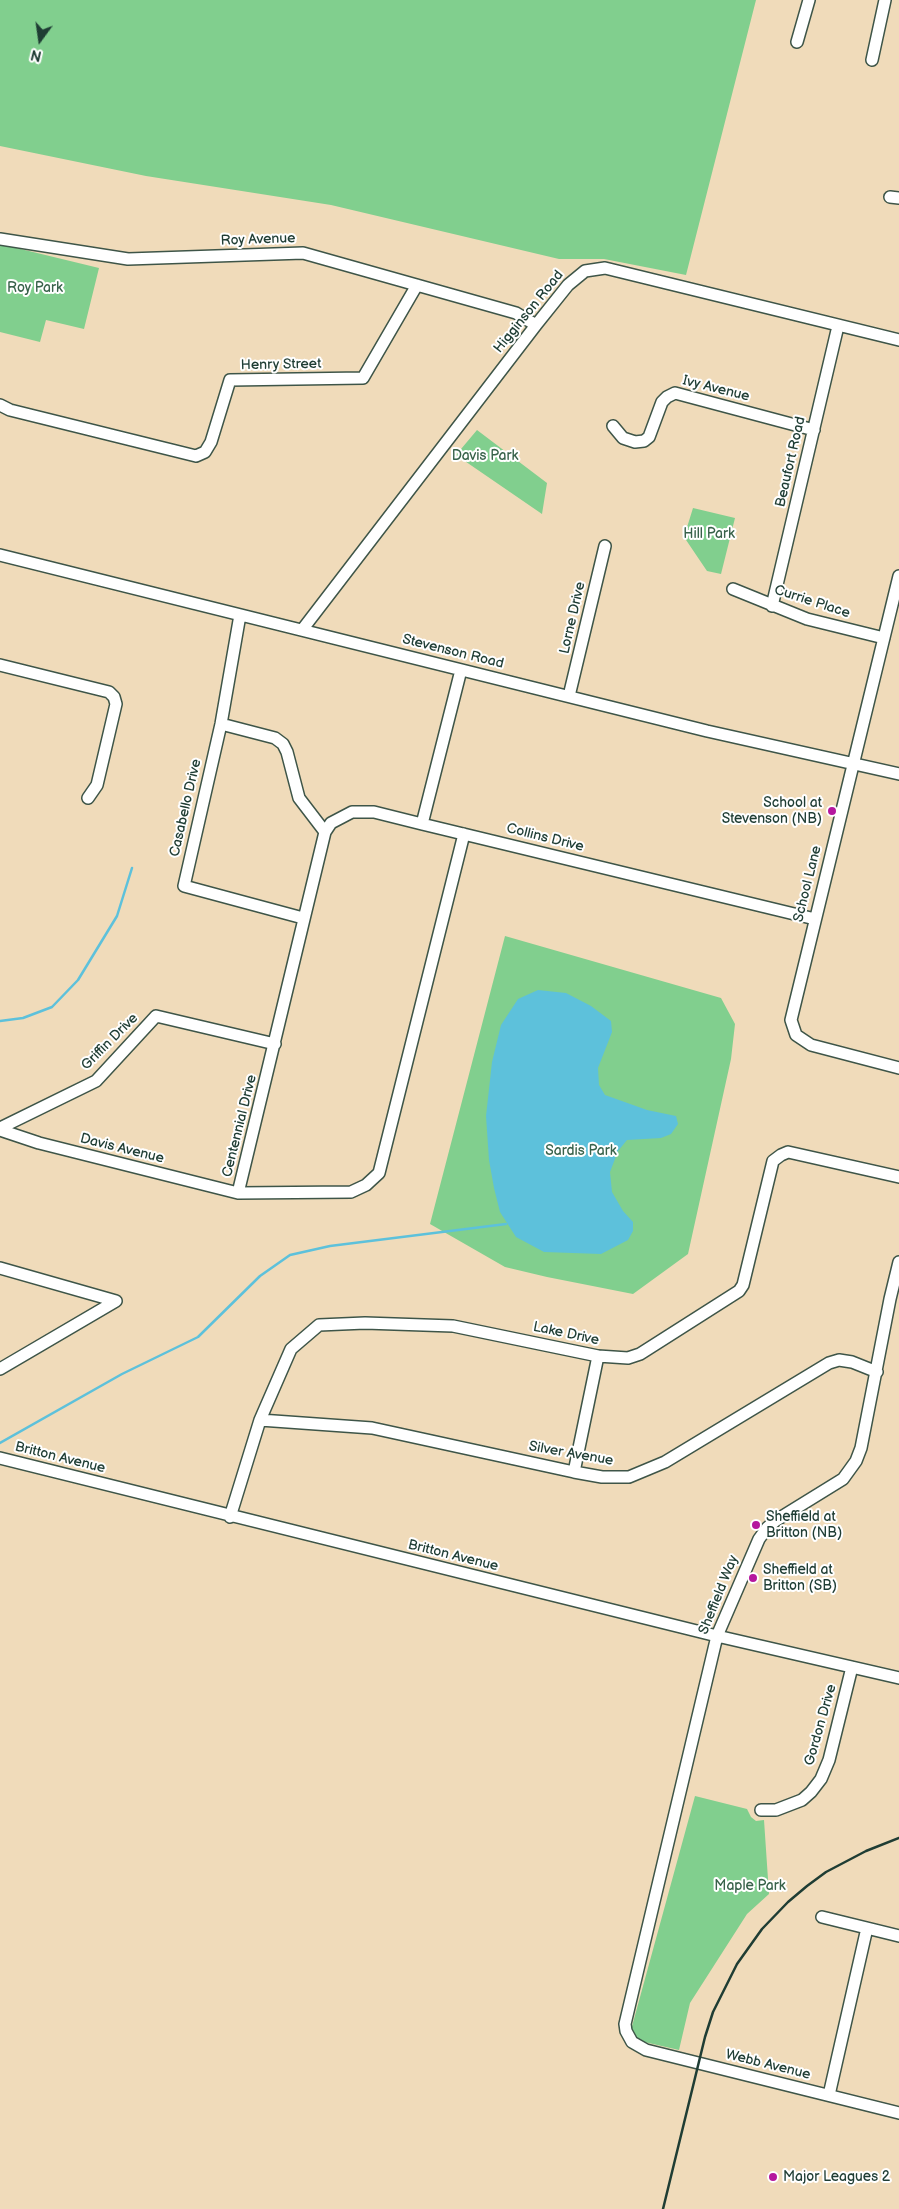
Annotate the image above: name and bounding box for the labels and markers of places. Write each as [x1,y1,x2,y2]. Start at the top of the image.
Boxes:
place label: School at Stevenson (NB) [722,795,822,828]
marker: School at Stevenson (NB) [826,805,838,817]
place label: Sheffield at Britton (NB) [766,1509,842,1541]
marker: Sheffield at Britton (NB) [750,1519,762,1531]
place label: Sheffield at Britton (SB) [763,1562,837,1594]
marker: Sheffield at Britton (SB) [747,1572,759,1584]
place label: Major Leagues 2 [783,2169,890,2185]
marker: Major Leagues 2 [767,2171,779,2183]

